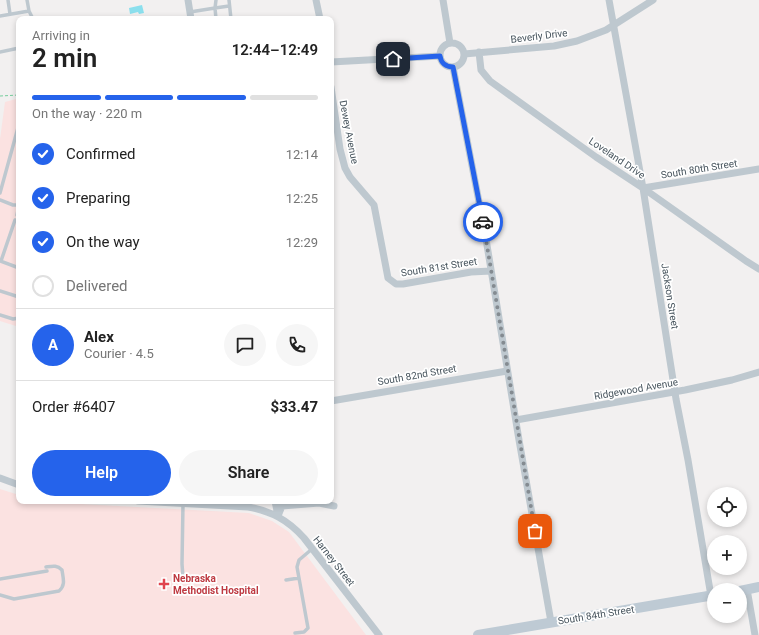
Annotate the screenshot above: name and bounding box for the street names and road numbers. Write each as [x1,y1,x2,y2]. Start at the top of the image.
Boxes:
street label: Beverly Drive [510,27,568,45]
street label: Dewey Avenue [337,99,361,165]
street label: Loveland Drive [587,135,647,181]
street label: South 80th Street [660,158,738,180]
street label: South 81st Street [400,256,478,278]
street label: Jackson Street [659,262,681,330]
street label: South 82nd Street [377,363,457,387]
street label: Ridgewood Avenue [593,376,679,402]
street label: Harney Street [311,534,357,588]
street label: South 84th Street [557,604,635,626]

